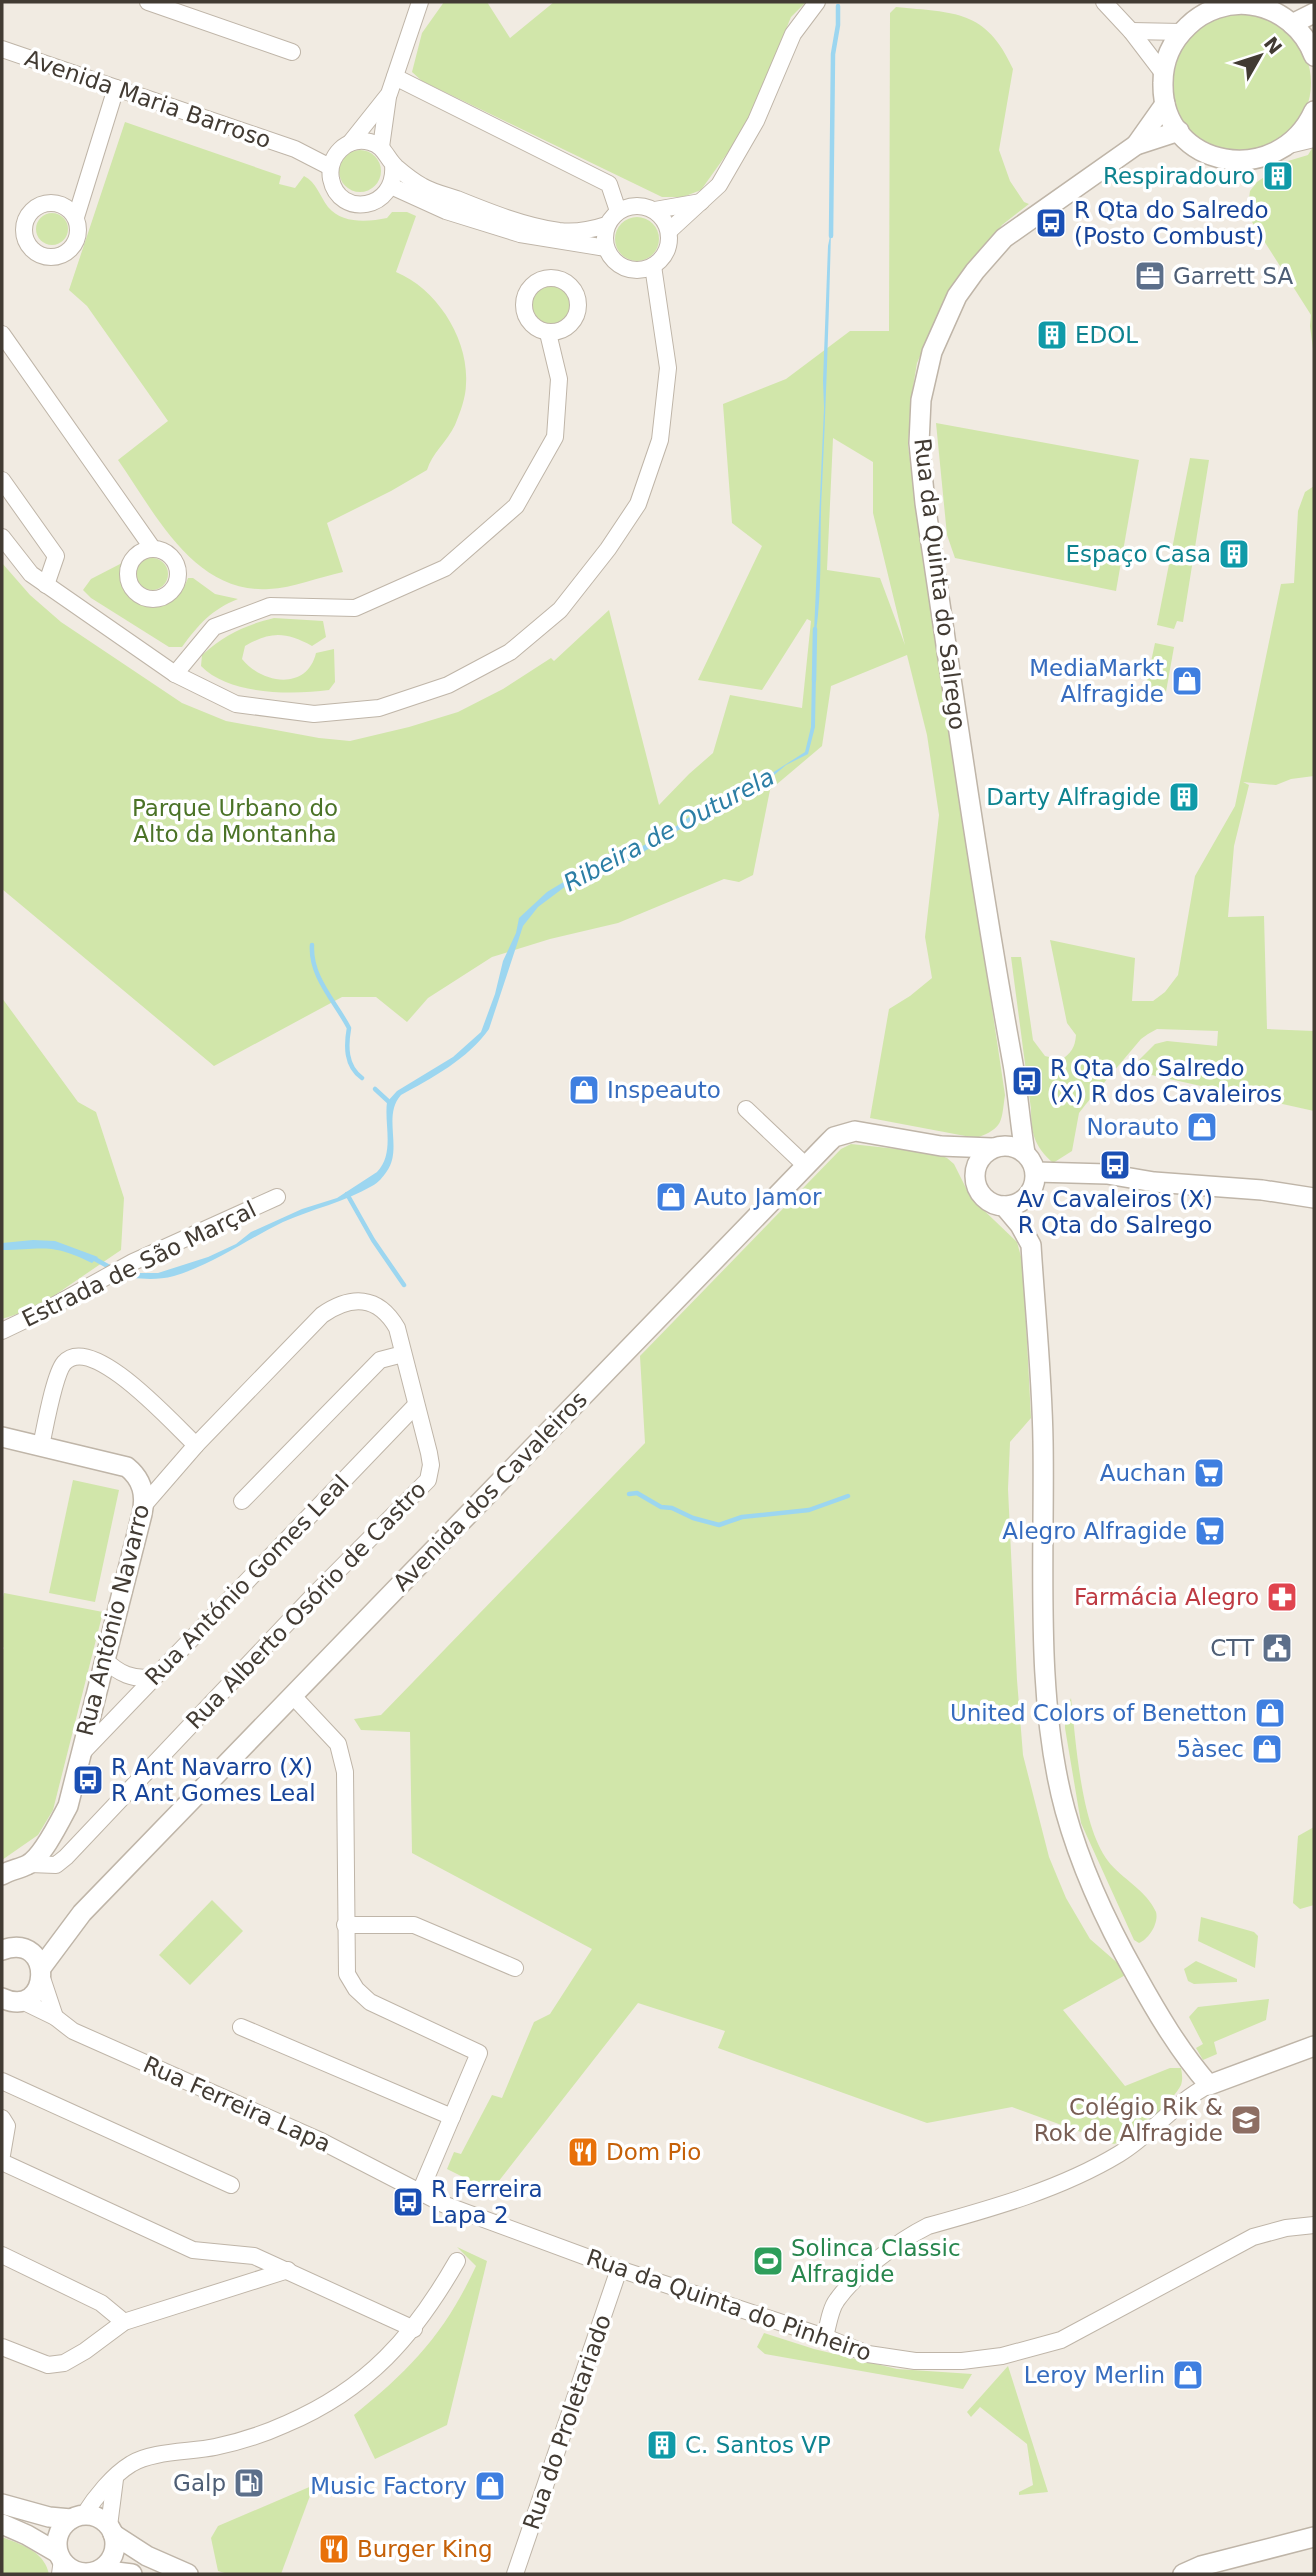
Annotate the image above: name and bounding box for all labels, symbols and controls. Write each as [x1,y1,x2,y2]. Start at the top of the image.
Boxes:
north arrow [1225,21,1295,91]
text: N [1260,32,1287,58]
street label: Avenida Maria Barroso [22,45,274,153]
building icon: Respiradouro [1261,159,1295,193]
place label: Respiradouro [1103,163,1255,189]
place label: R Qta do Salredo (Posto Combust) [1074,197,1269,249]
bus stop icon: R Qta do Salredo (Posto Combust) [1034,206,1068,240]
office icon: Garrett SA [1133,259,1167,293]
place label: Garrett SA [1173,263,1293,289]
building icon: EDOL [1035,318,1069,352]
place label: EDOL [1075,322,1138,348]
street label: Rua da Quinta do Salrego [909,437,971,731]
building icon: Espaço Casa [1217,537,1251,571]
place label: Espaço Casa [1066,541,1211,567]
place label: MediaMarkt Alfragide [1029,655,1164,707]
shop icon: MediaMarkt Alfragide [1170,664,1204,698]
water label: Ribeira de Outurela [559,763,779,897]
building icon: Darty Alfragide [1167,780,1201,814]
place label: Darty Alfragide [986,784,1161,810]
park label: Parque Urbano do Alto da Montanha [132,795,338,847]
place label: R Qta do Salredo (X) R dos Cavaleiros [1050,1055,1282,1107]
bus stop icon: R Qta do Salredo (X) R dos Cavaleiros [1010,1064,1044,1098]
shop icon: Inspeauto [567,1073,601,1107]
place label: Inspeauto [607,1077,721,1103]
shop icon: Norauto [1185,1110,1219,1144]
place label: Norauto [1087,1114,1179,1140]
bus stop icon: Av Cavaleiros (X) R Qta do Salrego [1098,1148,1132,1182]
shop icon: Auto Jamor [654,1180,688,1214]
place label: Auto Jamor [694,1184,822,1210]
place label: Av Cavaleiros (X) R Qta do Salrego [1017,1186,1213,1238]
street label: Estrada de São Marçal [18,1196,260,1332]
street label: Avenida dos Cavaleiros [388,1386,592,1596]
supermarket icon: Auchan [1192,1456,1226,1490]
place label: Auchan [1100,1460,1186,1486]
street label: Rua António Gomes Leal [140,1470,354,1690]
street label: Rua Alberto Osório de Castro [181,1476,431,1734]
street label: Rua António Navarro [72,1502,154,1738]
supermarket icon: Alegro Alfragide [1193,1514,1227,1548]
place label: Alegro Alfragide [1002,1518,1187,1544]
pharmacy icon: Farmácia Alegro [1265,1580,1299,1614]
place label: Farmácia Alegro [1074,1584,1259,1610]
public building icon: CTT [1260,1631,1294,1665]
place label: CTT [1210,1635,1255,1661]
shop icon: United Colors of Benetton [1253,1696,1287,1730]
place label: United Colors of Benetton [950,1700,1247,1726]
shop icon: 5àsec [1250,1732,1284,1766]
place label: 5àsec [1176,1736,1244,1762]
place label: R Ant Navarro (X) R Ant Gomes Leal [111,1754,316,1806]
bus stop icon: R Ant Navarro (X) R Ant Gomes Leal [71,1763,105,1797]
street label: Rua Ferreira Lapa [139,2051,335,2157]
place label: Colégio Rik & Rok de Alfragide [1034,2094,1223,2146]
school or university icon: Colégio Rik & Rok de Alfragide [1229,2103,1263,2137]
restaurant icon: Dom Pio [566,2135,600,2169]
place label: Dom Pio [606,2139,701,2165]
place label: R Ferreira Lapa 2 [431,2176,543,2228]
bus stop icon: R Ferreira Lapa 2 [391,2185,425,2219]
place label: Solinca Classic Alfragide [791,2235,961,2287]
street label: Rua da Quinta do Pinheiro [583,2244,875,2366]
sports icon: Solinca Classic Alfragide [751,2244,785,2278]
street label: Rua do Proletariado [518,2311,616,2533]
shop icon: Leroy Merlin [1171,2358,1205,2392]
place label: Leroy Merlin [1024,2362,1165,2388]
building icon: C. Santos VP [645,2428,679,2462]
place label: C. Santos VP [685,2432,831,2458]
fuel station icon: Galp [232,2466,266,2500]
shop icon: Music Factory [473,2469,507,2503]
place label: Galp [173,2470,226,2496]
place label: Music Factory [310,2473,467,2499]
restaurant icon: Burger King [317,2532,351,2566]
place label: Burger King [357,2536,493,2562]

